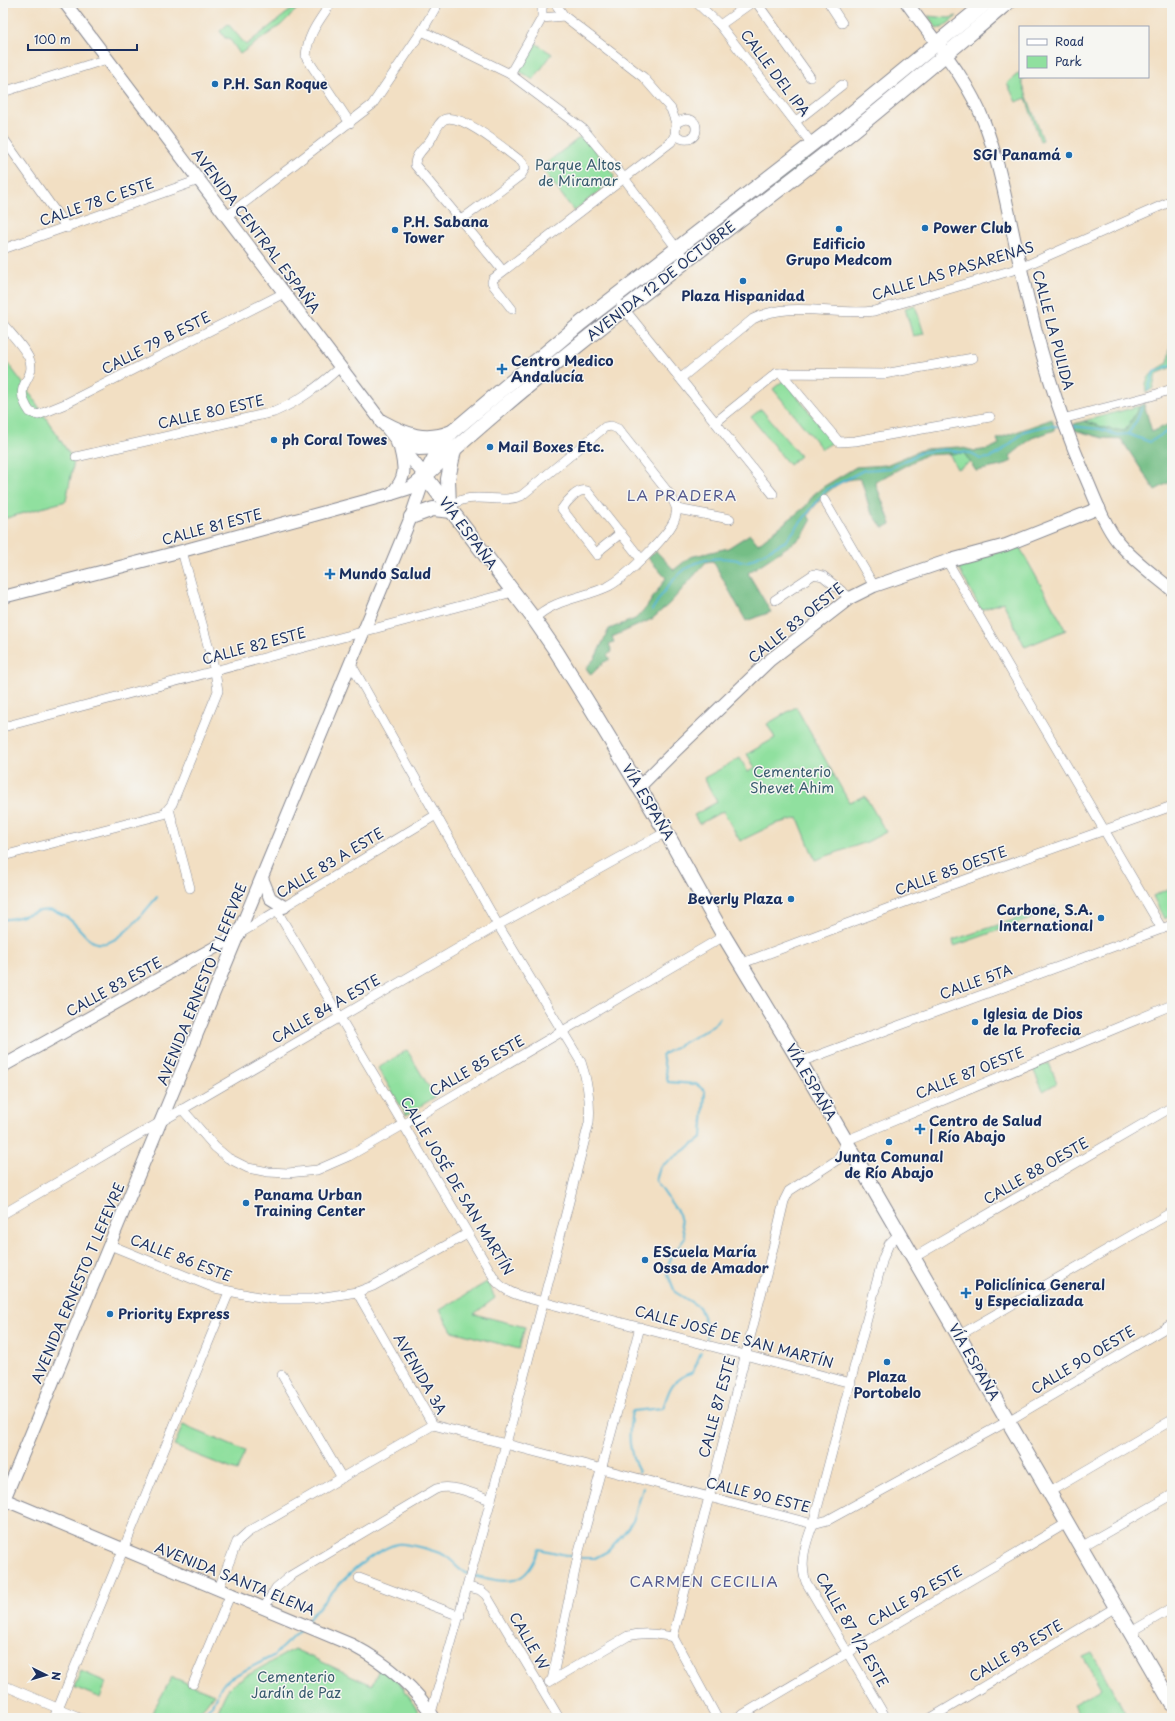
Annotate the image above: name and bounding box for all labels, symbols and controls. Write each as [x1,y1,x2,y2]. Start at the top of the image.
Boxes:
street label: CALLE DEL IPA [736,25,815,121]
scale bar [28,26,137,52]
legend [1019,26,1149,78]
text: 100 m [34,30,71,48]
text: Road [1055,32,1084,50]
text: Park [1055,52,1082,70]
place label: P.H. San Roque [223,73,328,94]
marker: P.H. San Roque [210,79,220,89]
street label: AVENIDA CENTRAL ESPAÑA [187,144,326,318]
place label: SGI Panamá [973,144,1061,165]
marker: SGI Panamá [1064,150,1074,160]
park label: Parque Altos de Miramar [535,154,621,191]
street label: CALLE 78 C ESTE [37,172,157,231]
place label: P.H. Sabana Tower [403,211,489,248]
street label: AVENIDA 12 DE OCTUBRE [582,216,740,346]
place label: Power Club [933,217,1012,238]
marker: Power Club [920,223,930,233]
marker: Edificio Grupo Medcom [834,224,844,234]
marker: P.H. Sabana Tower [390,225,400,235]
place label: Edificio Grupo Medcom [786,233,892,270]
street label: CALLE LAS PASARENAS [869,236,1037,305]
street label: CALLE LA PULIDA [1027,268,1080,392]
marker: Plaza Hispanidad [738,276,748,286]
place label: Plaza Hispanidad [681,285,806,306]
street label: CALLE 79 B ESTE [98,306,214,379]
place label: Centro Medico Andalucía [511,350,614,387]
marker: Centro Medico Andalucía [496,363,508,375]
street label: CALLE 80 ESTE [156,389,266,434]
place label: ph Coral Towes [282,429,388,450]
marker: ph Coral Towes [269,435,279,445]
place label: Mail Boxes Etc. [498,436,604,457]
marker: Mail Boxes Etc. [485,442,495,452]
district label: LA PRADERA [627,483,737,506]
street label: VÍA ESPAÑA [434,492,503,574]
street label: CALLE 81 ESTE [159,503,264,550]
place label: Mundo Salud [339,563,431,584]
marker: Mundo Salud [324,568,336,580]
street label: CALLE 83 OESTE [743,577,848,668]
street label: CALLE 82 ESTE [200,622,308,669]
street label: VÍA ESPAÑA [617,759,680,844]
park label: Cementerio Shevet Ahim [750,761,834,798]
street label: CALLE 83 A ESTE [272,822,387,903]
street label: CALLE 85 OESTE [892,841,1010,901]
street label: AVENIDA ERNESTO T LEFEVRE [151,879,252,1088]
place label: Beverly Plaza [687,888,783,909]
marker: Beverly Plaza [786,894,796,904]
place label: Carbone, S.A. International [997,899,1093,936]
marker: Carbone, S.A. International [1096,913,1106,923]
street label: CALLE 83 ESTE [62,952,166,1022]
street label: CALLE 5TA [937,959,1015,1004]
street label: CALLE 84 A ESTE [268,969,384,1048]
place label: Iglesia de Dios de la Profecia [983,1003,1083,1040]
marker: Iglesia de Dios de la Profecia [970,1017,980,1027]
street label: CALLE 85 ESTE [425,1030,528,1101]
street label: VÍA ESPAÑA [781,1039,842,1125]
street label: CALLE 87 OESTE [912,1041,1027,1104]
street label: CALLE JOSÉ DE SAN MARTÍN [396,1092,519,1279]
place label: Centro de Salud | Río Abajo [929,1110,1042,1147]
marker: Centro de Salud | Río Abajo [914,1123,926,1135]
street label: CALLE 88 OESTE [979,1132,1092,1209]
marker: Junta Comunal de Río Abajo [884,1137,894,1147]
place label: Junta Comunal de Río Abajo [835,1146,943,1183]
street label: AVENIDA ERNESTO T LEFEVRE [26,1179,130,1386]
place label: Panama Urban Training Center [254,1184,366,1221]
marker: Panama Urban Training Center [241,1198,251,1208]
street label: CALLE 86 ESTE [127,1228,235,1287]
place label: EScuela María Ossa de Amador [653,1241,769,1278]
marker: EScuela María Ossa de Amador [640,1255,650,1265]
place label: Policlínica General y Especializada [975,1274,1105,1311]
marker: Policlínica General y Especializada [960,1287,972,1299]
street label: CALLE JOSÉ DE SAN MARTÍN [632,1300,836,1373]
place label: Priority Express [118,1303,230,1324]
marker: Priority Express [105,1309,115,1319]
street label: VÍA ESPAÑA [944,1319,1005,1405]
street label: CALLE 90 OESTE [1027,1320,1139,1399]
street label: AVENIDA 3A [389,1330,452,1418]
street label: CALLE 87 ESTE [693,1354,740,1460]
marker: Plaza Portobelo [882,1357,892,1367]
place label: Plaza Portobelo [853,1366,921,1403]
street label: CALLE 90 ESTE [704,1471,813,1518]
street label: AVENIDA SANTA ELENA [152,1537,319,1621]
street label: CALLE 92 ESTE [863,1560,966,1631]
street label: CALLE 87 1/2 ESTE [811,1568,894,1691]
district label: CARMEN CECILIA [629,1569,779,1592]
street label: CALLE W [504,1608,555,1674]
street label: CALLE 93 ESTE [965,1614,1067,1687]
north arrow [26,1655,66,1695]
park label: Cementerio Jardín de Paz [251,1666,341,1703]
text: N [48,1671,65,1681]

